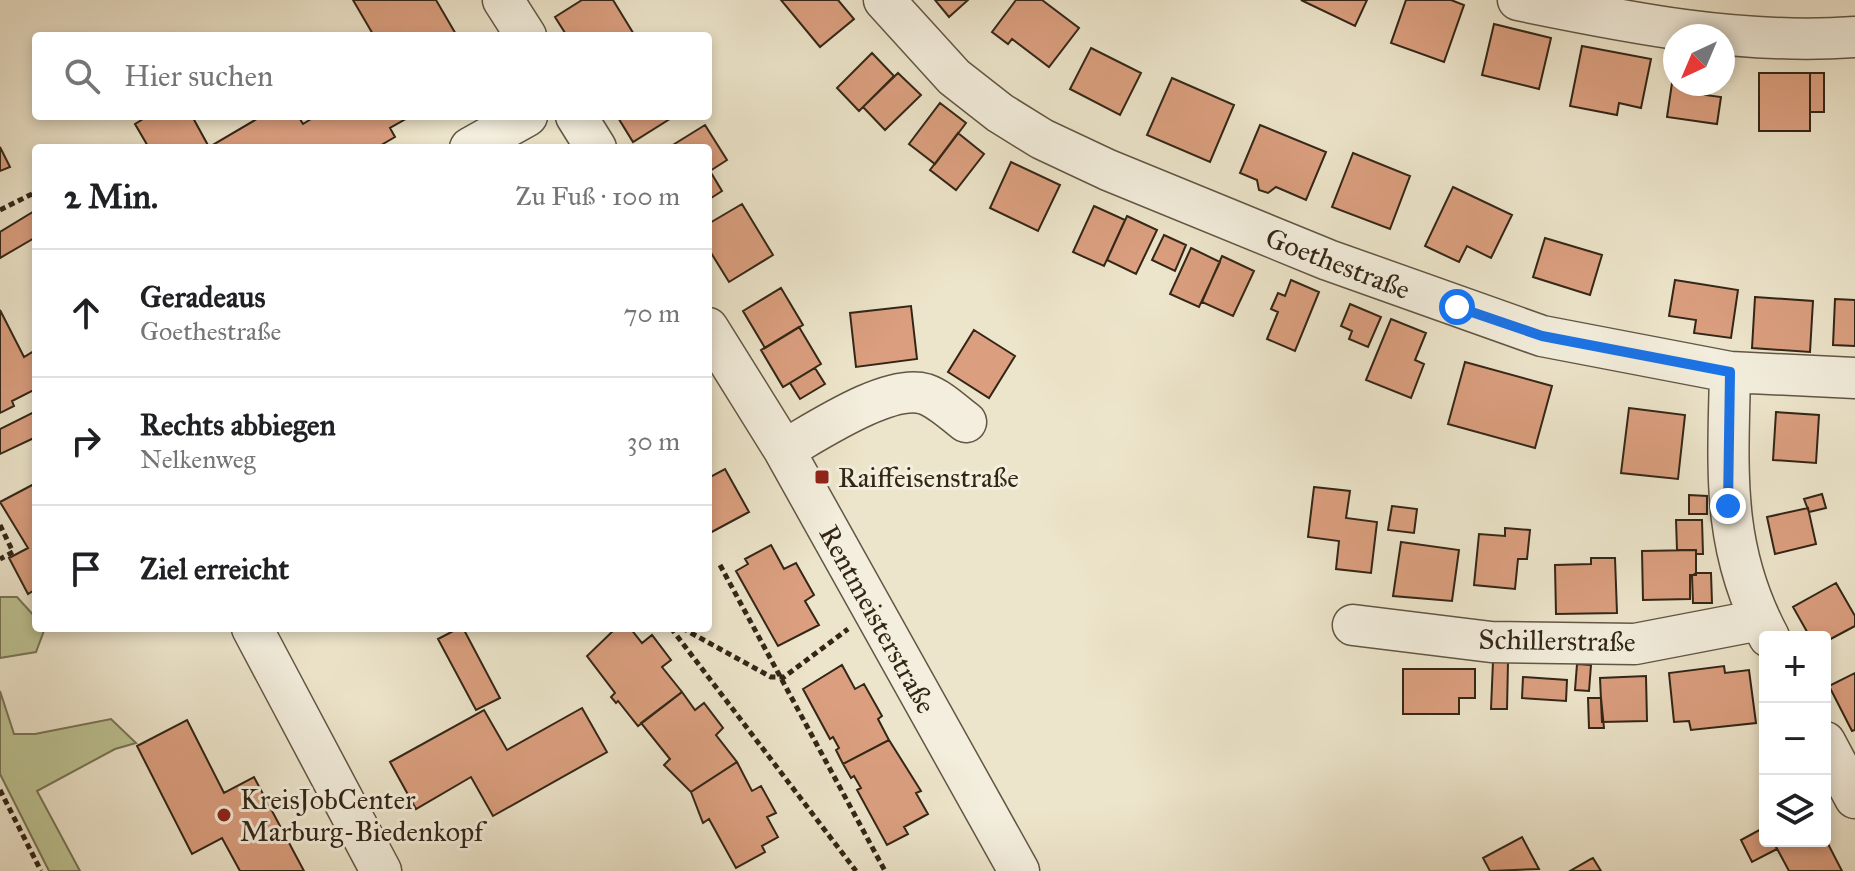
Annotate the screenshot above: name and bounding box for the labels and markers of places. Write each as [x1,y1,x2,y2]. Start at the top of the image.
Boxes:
place label: Raiffeisenstraße [838,460,1019,495]
marker: Raiffeisenstraße [813,468,831,486]
place label: KreisJobCenter Marburg-Biedenkopf [240,782,488,849]
marker: KreisJobCenter Marburg-Biedenkopf [215,806,233,824]

